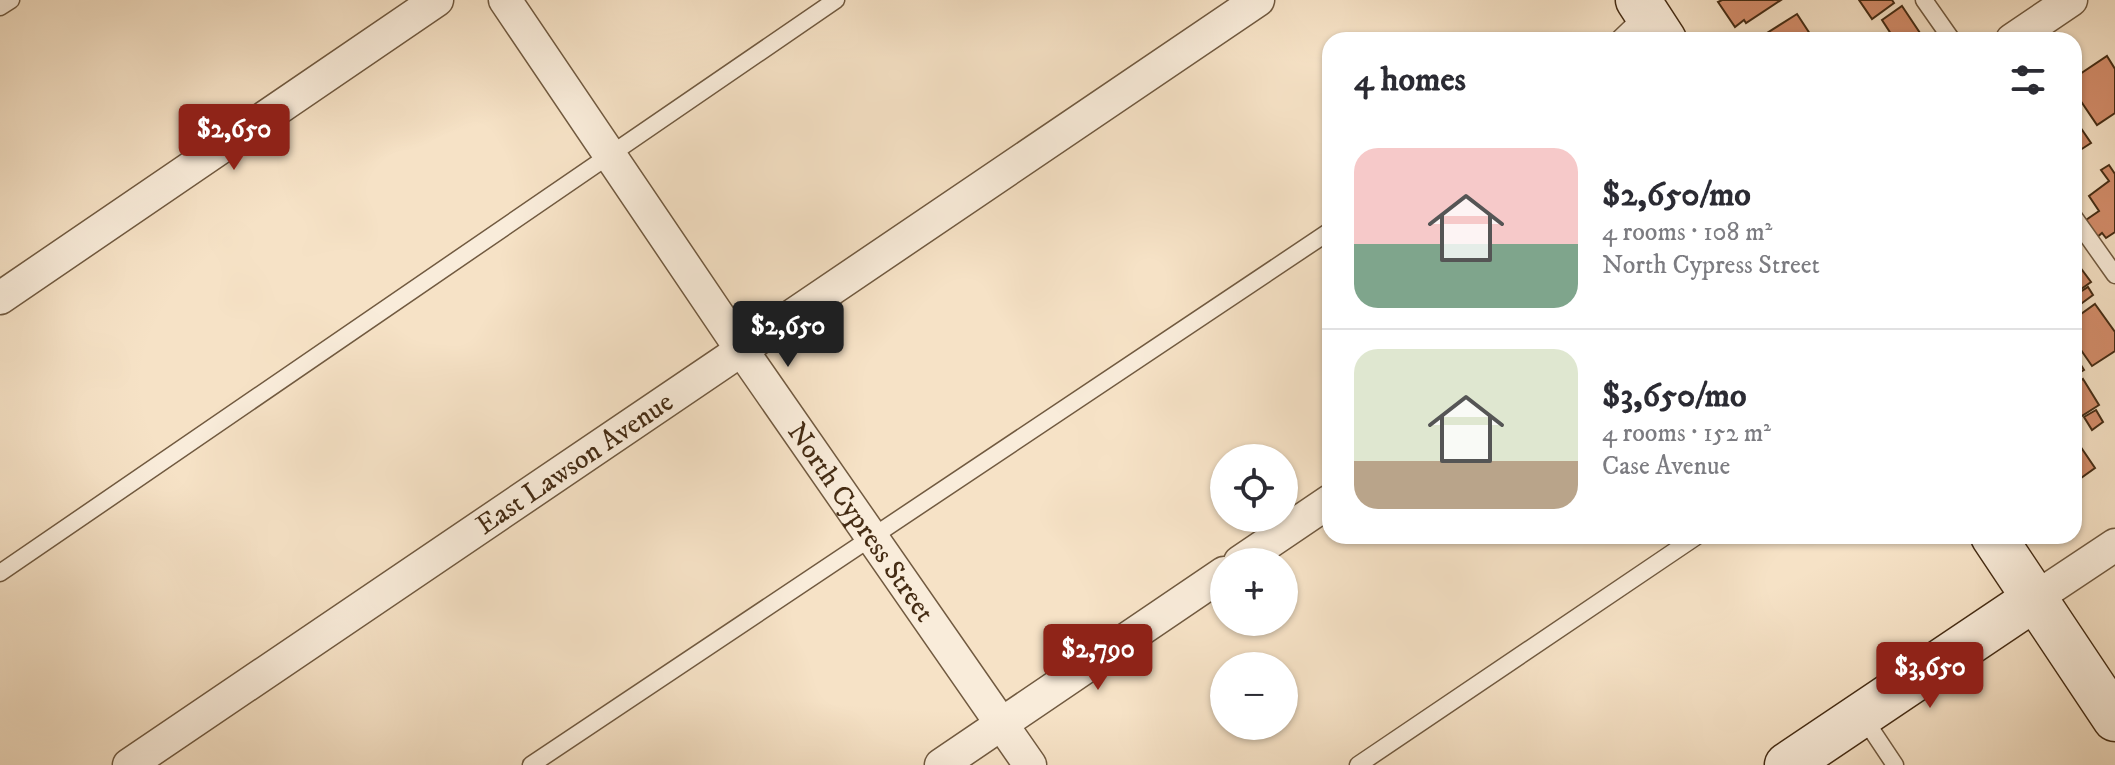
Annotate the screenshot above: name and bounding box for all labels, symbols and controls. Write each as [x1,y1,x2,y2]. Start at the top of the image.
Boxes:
icon: filters [2006,58,2050,102]
text: 4 homes [1354,59,1466,101]
pin: $2,650 [169,104,299,172]
text: $2,650 [197,113,271,146]
text: $2,650/mo [1602,174,1751,216]
icon: home [1418,180,1514,276]
text: 4 rooms · 108 m² [1602,216,1772,249]
text: North Cypress Street [1602,249,1820,282]
pin: $2,650 [723,301,853,369]
text: $2,650 [751,310,825,343]
text: $3,650/mo [1602,375,1747,417]
icon: home [1418,381,1514,477]
street label: East Lawson Avenue [469,384,680,542]
street label: North Cypress Street [780,416,943,628]
text: 4 rooms · 152 m² [1602,417,1771,450]
map controls [1210,444,1298,740]
button: locate [1210,444,1298,532]
text: Case Avenue [1602,450,1730,483]
button: + [1210,548,1298,636]
pin: $2,790 [1033,624,1163,692]
text: $2,790 [1061,633,1135,666]
pin: $3,650 [1865,642,1995,710]
text: $3,650 [1894,651,1966,684]
button: − [1210,652,1298,740]

